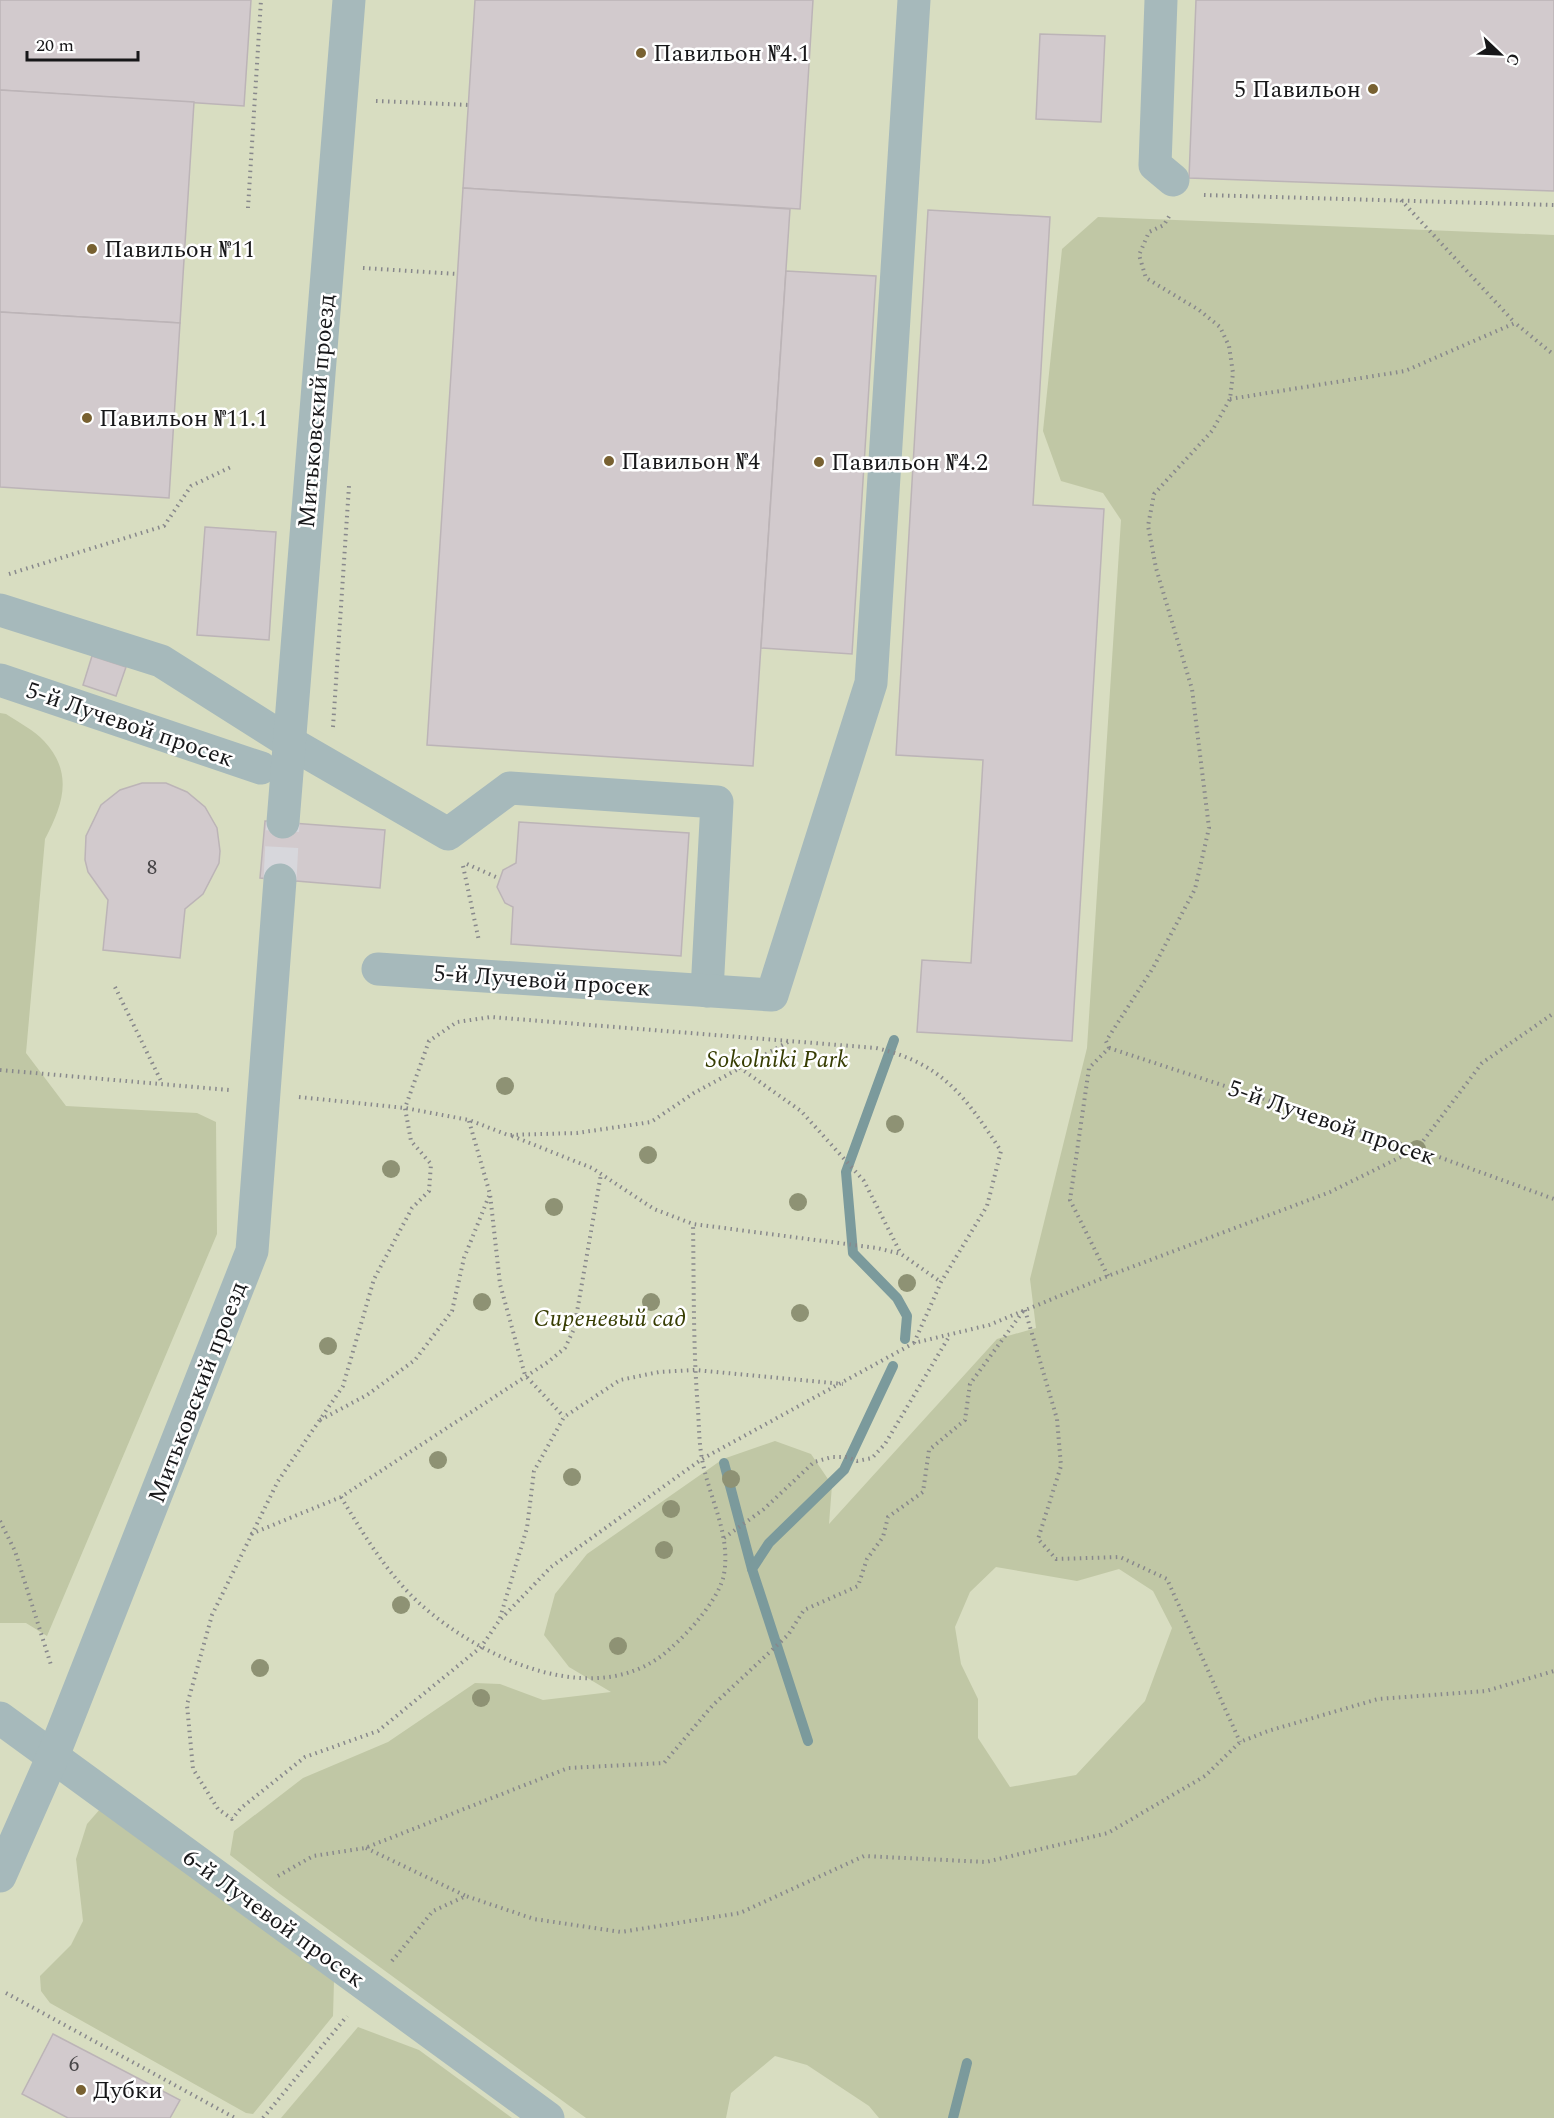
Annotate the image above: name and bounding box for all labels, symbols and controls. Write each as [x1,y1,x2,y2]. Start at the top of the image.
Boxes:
scale bar [27,24,138,62]
north arrow [1470,24,1530,84]
text: 20 m [36,32,74,59]
place label: Павильон №4.1 [653,36,810,72]
marker: Павильон №4.1 [634,46,648,60]
text: С [1500,50,1526,69]
place label: 5 Павильон [1234,72,1361,108]
marker: 5 Павильон [1366,82,1380,96]
place label: Павильон №11 [104,232,255,268]
marker: Павильон №11 [85,242,99,256]
street label: Митьковский проезд [289,293,345,530]
place label: Павильон №11.1 [99,401,268,437]
marker: Павильон №11.1 [80,411,94,425]
place label: Павильон №4 [621,444,760,480]
place label: Павильон №4.2 [831,445,988,481]
marker: Павильон №4 [602,454,616,468]
marker: Павильон №4.2 [812,455,826,469]
street label: 5-й Лучевой просек [21,673,238,777]
house number: 8 [147,852,157,884]
street label: 5-й Лучевой просек [432,955,652,1007]
park label: Sokolniki Park [706,1042,848,1078]
street label: 5-й Лучевой просек [1223,1071,1440,1175]
street label: Митьковский проезд [139,1276,257,1508]
park label: Сиреневый сад [534,1301,686,1337]
street label: 6-й Лучевой просек [175,1840,372,1997]
house number: 6 [69,2049,79,2081]
place label: Дубки [93,2073,163,2109]
marker: Дубки [74,2083,88,2097]

